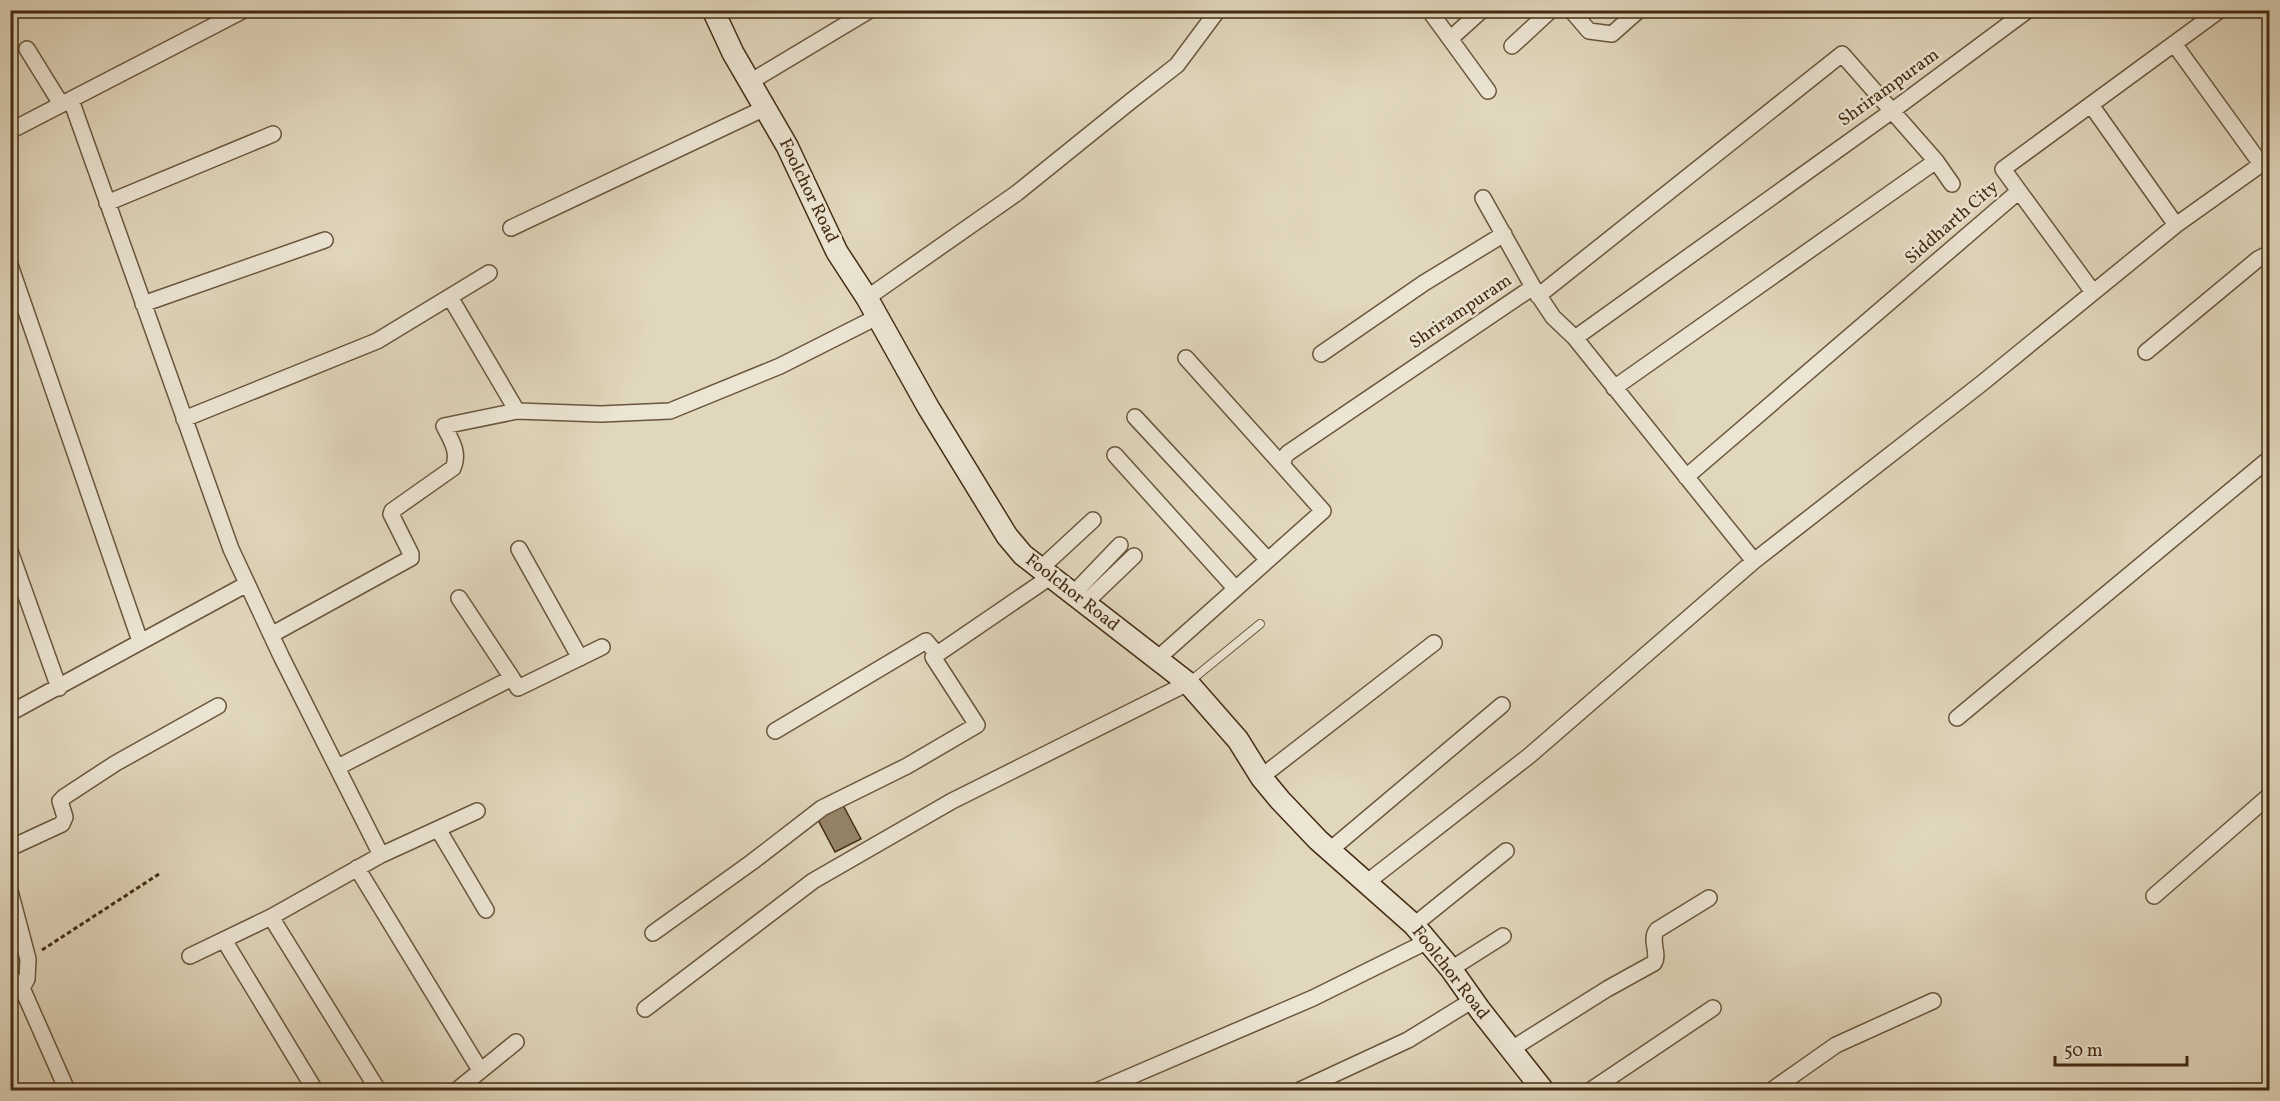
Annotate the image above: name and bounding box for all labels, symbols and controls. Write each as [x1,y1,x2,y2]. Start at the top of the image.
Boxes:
street label: Shrirampuram [1834,43,1945,133]
street label: Foolchor Road [772,135,844,247]
street label: Siddharth City [1900,175,2004,271]
street label: Shrirampuram [1405,268,1517,356]
street label: Foolchor Road [1020,548,1124,638]
street label: Foolchor Road [1405,921,1495,1025]
scale bar [2055,1029,2187,1067]
text: 50 m [2064,1039,2103,1064]

